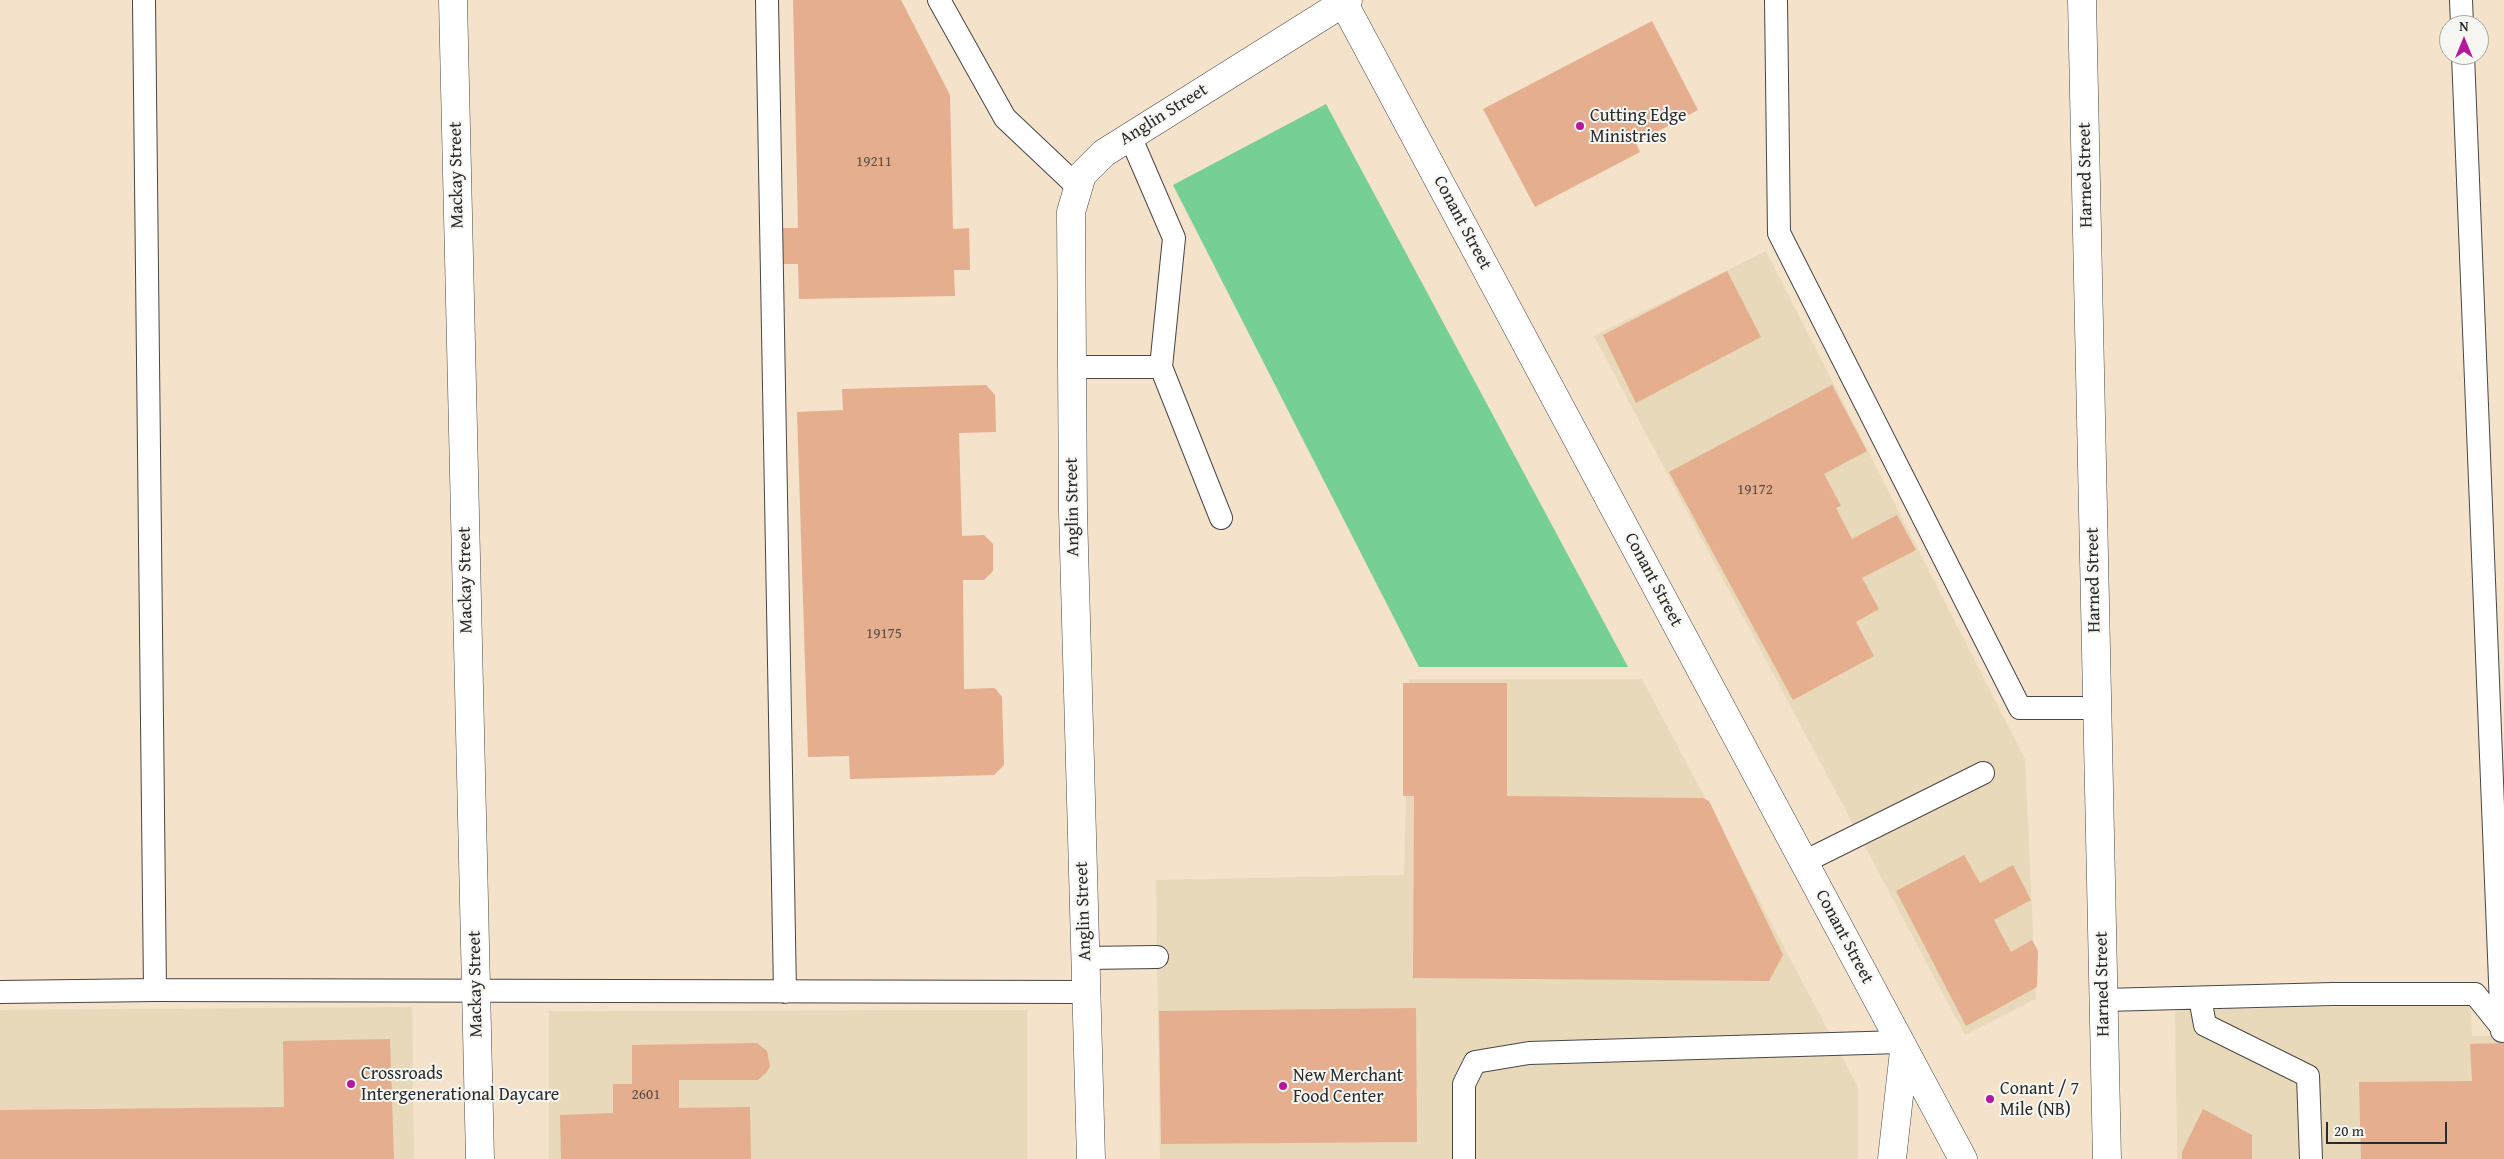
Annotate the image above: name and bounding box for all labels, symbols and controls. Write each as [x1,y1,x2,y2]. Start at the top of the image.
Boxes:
north arrow [2439,15,2489,65]
text: N [2459,16,2469,36]
street label: Anglin Street [1116,79,1212,151]
place label: Cutting Edge Ministries [1590,105,1686,148]
marker: Cutting Edge Ministries [1574,120,1586,132]
street label: Mackay Street [445,121,469,229]
street label: Harned Street [2074,122,2098,228]
house number: 19211 [856,153,892,171]
street label: Conant Street [1428,172,1496,274]
street label: Anglin Street [1061,457,1085,557]
house number: 19172 [1737,481,1773,499]
street label: Mackay Street [454,526,478,634]
street label: Harned Street [2082,527,2106,633]
street label: Conant Street [1619,529,1687,631]
house number: 19175 [866,625,902,643]
street label: Anglin Street [1071,861,1097,961]
street label: Conant Street [1810,886,1878,988]
street label: Mackay Street [464,930,488,1038]
street label: Harned Street [2091,931,2115,1037]
place label: Crossroads Intergenerational Daycare [361,1063,559,1106]
place label: New Merchant Food Center [1293,1065,1403,1108]
marker: Crossroads Intergenerational Daycare [345,1078,357,1090]
place label: Conant / 7 Mile (NB) [2000,1078,2079,1120]
marker: New Merchant Food Center [1277,1080,1289,1092]
house number: 2601 [632,1086,660,1104]
marker: Conant / 7 Mile (NB) [1984,1093,1996,1105]
scale bar [2329,1112,2450,1144]
text: 20 m [2334,1120,2364,1141]

